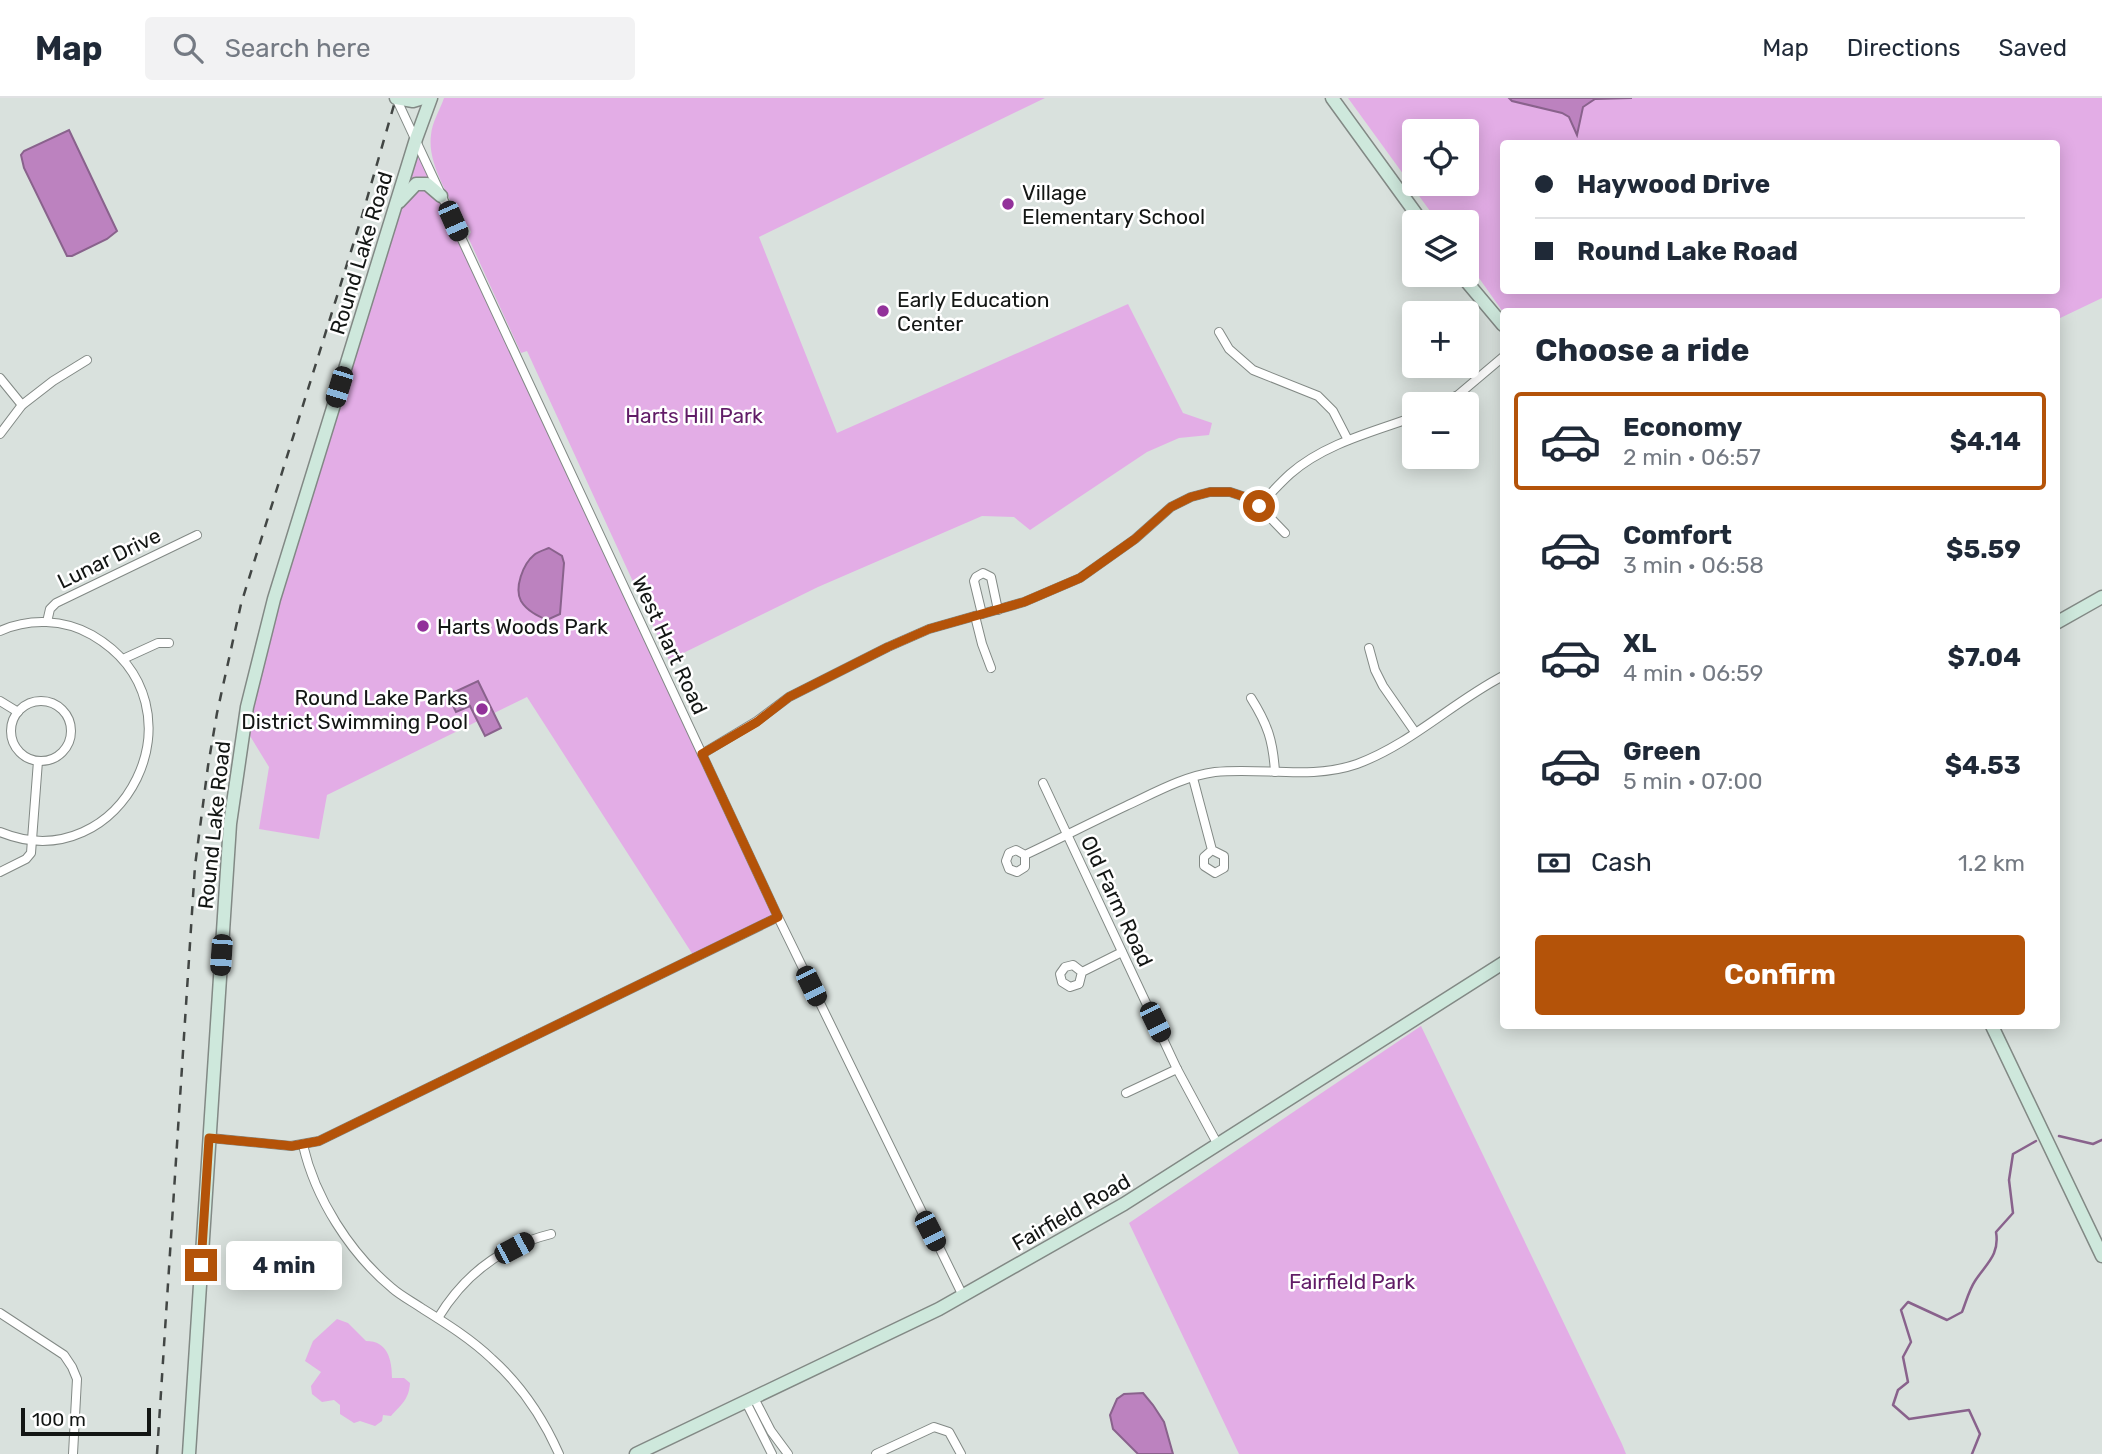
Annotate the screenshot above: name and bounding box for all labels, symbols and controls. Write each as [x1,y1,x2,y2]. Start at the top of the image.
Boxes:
search box [145,17,635,80]
text: Map [35,29,103,68]
icon: search [169,29,207,67]
text: Search here [225,33,370,64]
text: Map [1762,34,1809,62]
text: Directions [1847,34,1960,62]
text: Saved [1998,34,2067,62]
map controls [1402,119,1479,469]
button: locate [1402,119,1479,196]
street label: Round Lake Road [324,168,398,338]
text: Haywood Drive [1577,169,1770,200]
place label: Village Elementary School [1022,180,1205,229]
marker: Village Elementary School [1000,196,1016,212]
car [435,198,472,244]
button: layers [1402,210,1479,287]
text: Round Lake Road [1577,236,1798,267]
place label: Early Education Center [897,287,1049,336]
button: + [1402,301,1479,378]
marker: Early Education Center [875,303,891,319]
text: Choose a ride [1535,331,1749,369]
car [323,364,356,410]
button: − [1402,392,1479,469]
park label: Harts Hill Park [625,403,763,428]
icon: car [1539,410,1602,473]
text: Economy [1623,412,1742,443]
text: $4.14 [1950,426,2021,457]
text: 2 min · 06:57 [1623,443,1761,471]
route start [1243,490,1275,522]
icon: car [1539,518,1602,581]
text: Comfort [1623,520,1732,551]
street label: Lunar Drive [53,522,165,594]
text: $5.59 [1946,534,2021,565]
text: 3 min · 06:58 [1623,551,1764,579]
street label: West Hart Road [627,572,713,718]
place label: Harts Woods Park [437,614,608,639]
marker: Harts Woods Park [415,618,431,634]
icon: car [1539,626,1602,689]
text: XL [1623,628,1656,659]
text: $7.04 [1948,642,2021,673]
text: 4 min · 06:59 [1623,659,1763,687]
place label: Round Lake Parks District Swimming Pool [241,685,468,734]
marker: Round Lake Parks District Swimming Pool [474,701,490,717]
icon: car [1539,734,1602,797]
text: Green [1623,736,1701,767]
street label: Round Lake Road [193,740,235,910]
text: $4.53 [1945,750,2021,781]
text: 5 min · 07:00 [1623,767,1763,795]
street label: Old Farm Road [1076,831,1158,971]
icon: cash [1535,844,1573,882]
text: Cash [1591,847,1652,878]
text: 1.2 km [1958,849,2025,877]
car [210,933,233,977]
button: Confirm [1535,935,2025,1015]
car [793,963,830,1009]
car [1137,999,1174,1045]
street label: Fairfield Road [1008,1168,1134,1256]
car [912,1208,949,1254]
car [491,1229,538,1267]
callout: 4 min [226,1240,341,1290]
route end [185,1249,217,1281]
text: 4 min [252,1251,316,1279]
park label: Fairfield Park [1289,1269,1415,1294]
scale bar [21,1405,150,1437]
text: 100 m [32,1408,86,1431]

